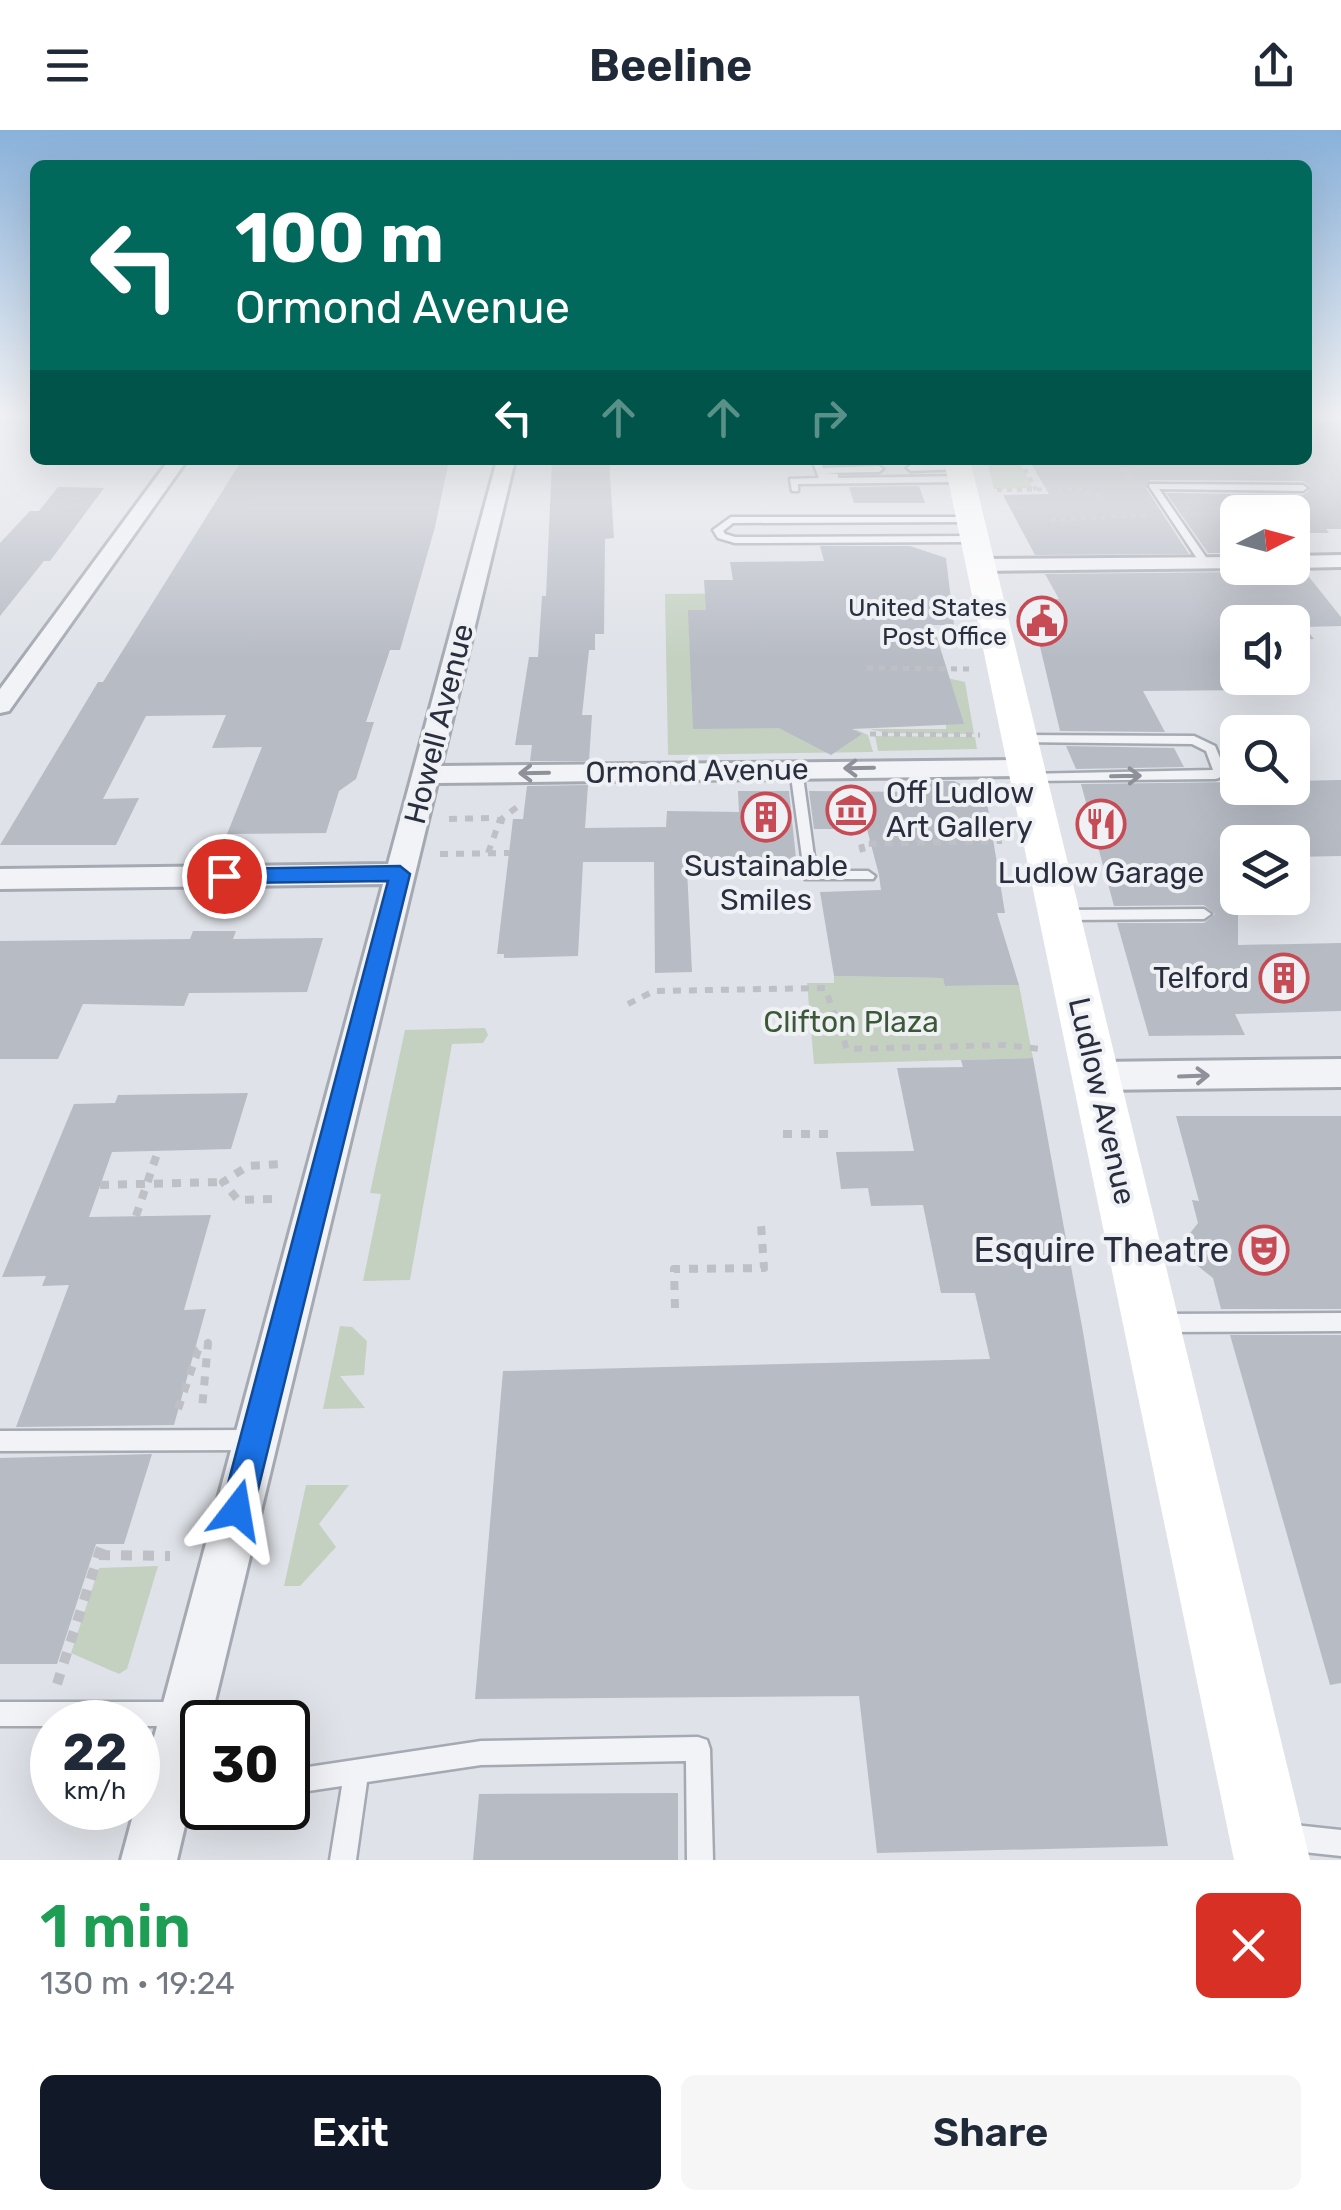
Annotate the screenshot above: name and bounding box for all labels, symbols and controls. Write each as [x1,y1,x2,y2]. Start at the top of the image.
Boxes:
icon: menu [40,38,95,93]
icon: share [1246,38,1301,93]
text: Beeline [589,39,752,92]
text: 100 m [235,197,444,280]
icon: left [70,200,200,330]
text: Ormond Avenue [235,281,570,334]
icon: left [486,390,541,445]
icon: ahead [591,390,646,445]
icon: ahead [696,390,751,445]
icon: right [801,390,856,445]
north arrow [1220,495,1310,585]
map controls [1220,495,1310,915]
place label: United States Post Office [848,593,1007,651]
public building icon: United States Post Office [1016,595,1068,647]
button: sound [1220,605,1310,695]
street label: Howell Avenue [397,620,481,828]
button: search [1220,715,1310,805]
street label: Ormond Avenue [585,751,809,791]
one-way arrow [844,759,876,778]
one-way arrow [519,764,552,782]
one-way arrow [1110,766,1142,785]
place label: Off Ludlow Art Gallery [886,775,1034,845]
museum icon: Off Ludlow Art Gallery [825,784,877,836]
building icon: Sustainable Smiles [740,791,792,843]
restaurant icon: Ludlow Garage [1075,798,1127,850]
button: layers [1220,825,1310,915]
pin [182,834,267,919]
place label: Sustainable Smiles [684,848,848,918]
icon: arrive [197,849,252,904]
place label: Ludlow Garage [998,855,1204,891]
building icon: Telford [1258,952,1310,1004]
place label: Telford [1153,960,1249,996]
street label: Ludlow Avenue [1061,994,1143,1208]
park label: Clifton Plaza [763,1004,939,1040]
one-way arrow [1178,1067,1210,1086]
theatre icon: Esquire Theatre [1238,1224,1290,1276]
place label: Esquire Theatre [973,1229,1229,1271]
position arrow [185,1458,289,1562]
speed limit sign: 30 [180,1700,310,1830]
text: 22 [63,1723,128,1783]
text: km/h [64,1776,126,1805]
text: 1 min [40,1891,191,1962]
button: close [1196,1893,1301,1998]
text: 130 m · 19:24 [40,1964,235,2002]
button: Exit [40,2075,661,2190]
button: Share [681,2075,1301,2190]

